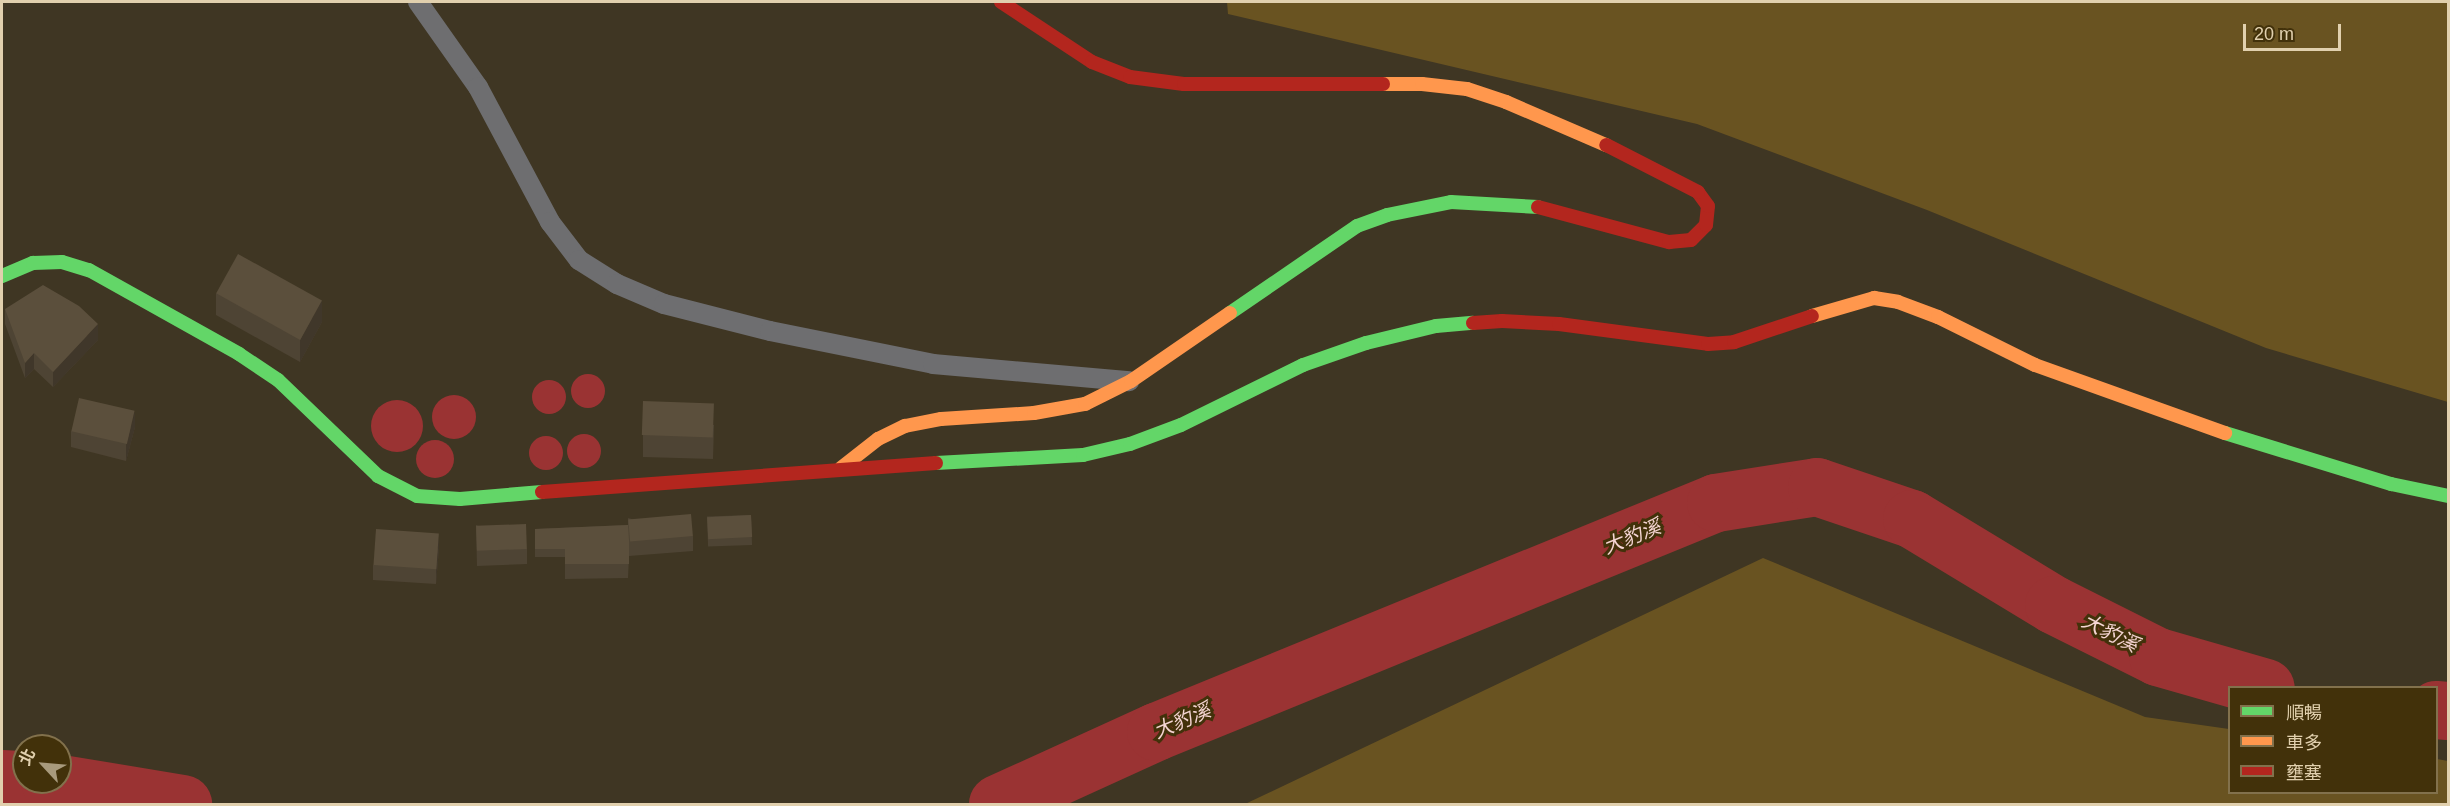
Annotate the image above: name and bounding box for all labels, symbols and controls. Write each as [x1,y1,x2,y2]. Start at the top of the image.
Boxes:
scale bar [2246,12,2344,50]
text: 20 m [2254,24,2294,44]
water label: 大豹溪 [1600,515,1664,559]
water label: 大豹溪 [2078,609,2142,657]
legend [2228,686,2438,794]
water label: 大豹溪 [1150,698,1214,744]
text: 順暢 [2286,703,2322,723]
text: 車多 [2286,733,2322,753]
north arrow [12,734,72,794]
text: 北 [16,746,38,768]
text: 壅塞 [2286,763,2322,783]

